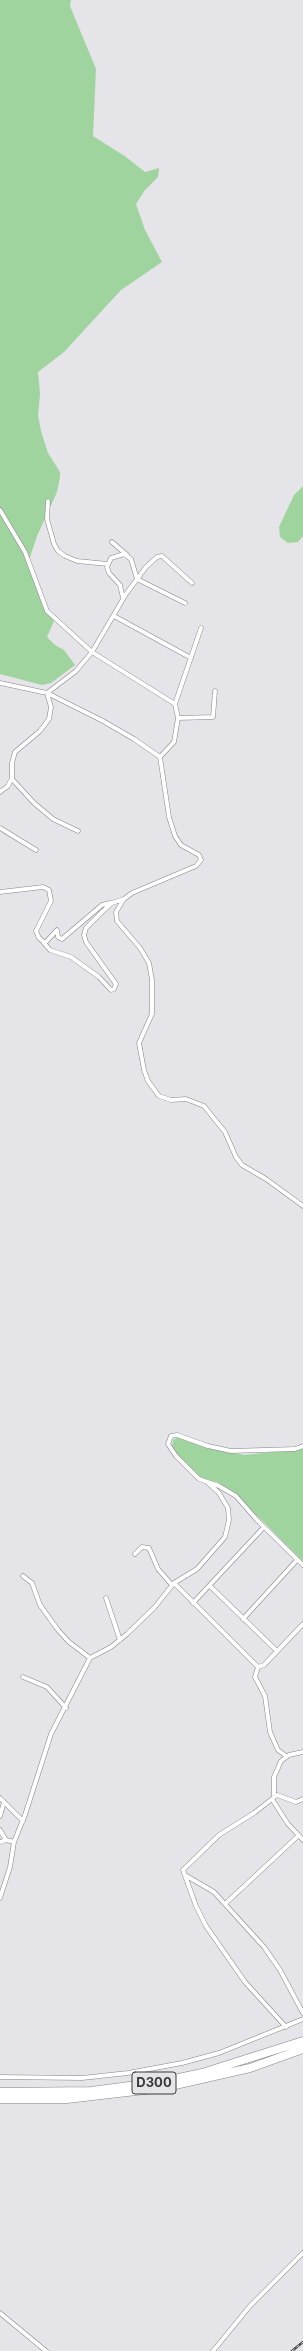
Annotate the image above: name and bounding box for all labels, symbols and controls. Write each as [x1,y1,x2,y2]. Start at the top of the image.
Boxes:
road number: D300 [132,2072,176,2094]

